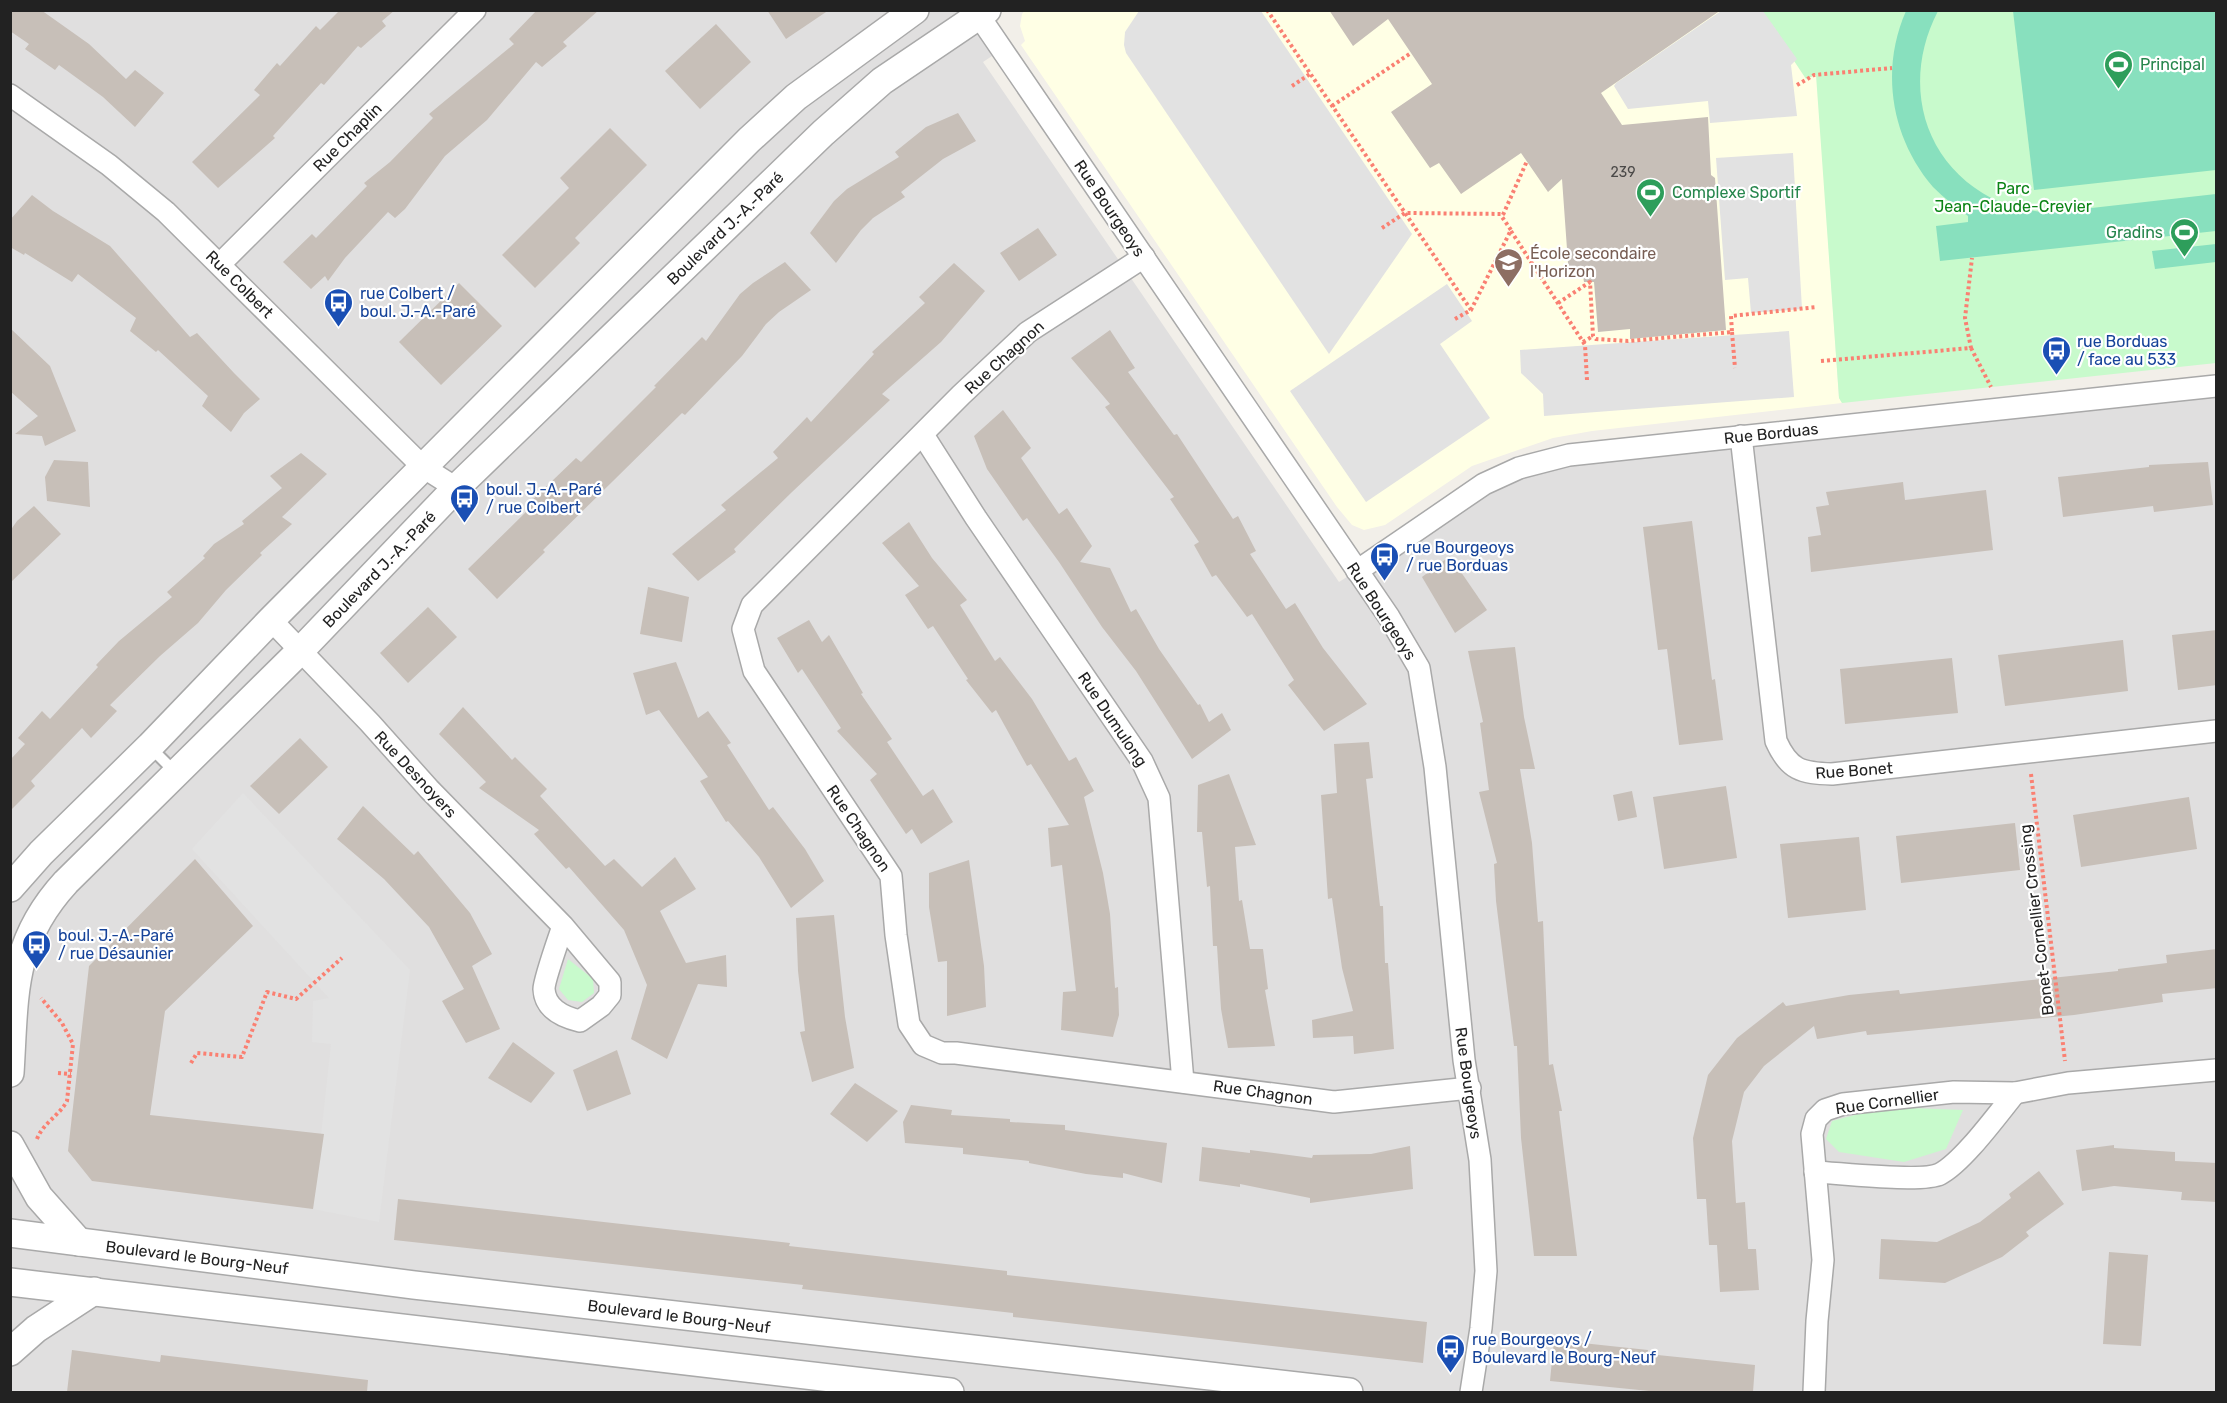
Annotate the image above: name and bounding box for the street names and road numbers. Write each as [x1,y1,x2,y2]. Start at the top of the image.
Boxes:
street label: Rue Chaplin [309,99,386,176]
street label: Rue Bourgeoys [1070,156,1149,260]
street label: Boulevard J.-A.-Paré [663,168,788,289]
street label: Rue Colbert [202,247,277,322]
street label: Rue Chagnon [961,317,1048,398]
street label: Rue Borduas [1723,419,1819,448]
street label: Boulevard J.-A.-Paré [319,507,440,632]
street label: Rue Bourgeoys [1343,559,1420,664]
street label: Rue Dumulong [1074,668,1151,770]
street label: Rue Desnoyers [371,727,461,822]
street label: Rue Bonet [1815,758,1893,783]
street label: Rue Chagnon [823,781,895,875]
street label: Bonet-Cornellier Crossing [2015,823,2058,1017]
street label: Rue Bourgeoys [1451,1026,1486,1140]
street label: Rue Chagnon [1212,1076,1314,1109]
street label: Rue Cornellier [1834,1085,1940,1118]
street label: Boulevard le Bourg-Neuf [104,1237,290,1278]
street label: Boulevard le Bourg-Neuf [586,1296,772,1337]

